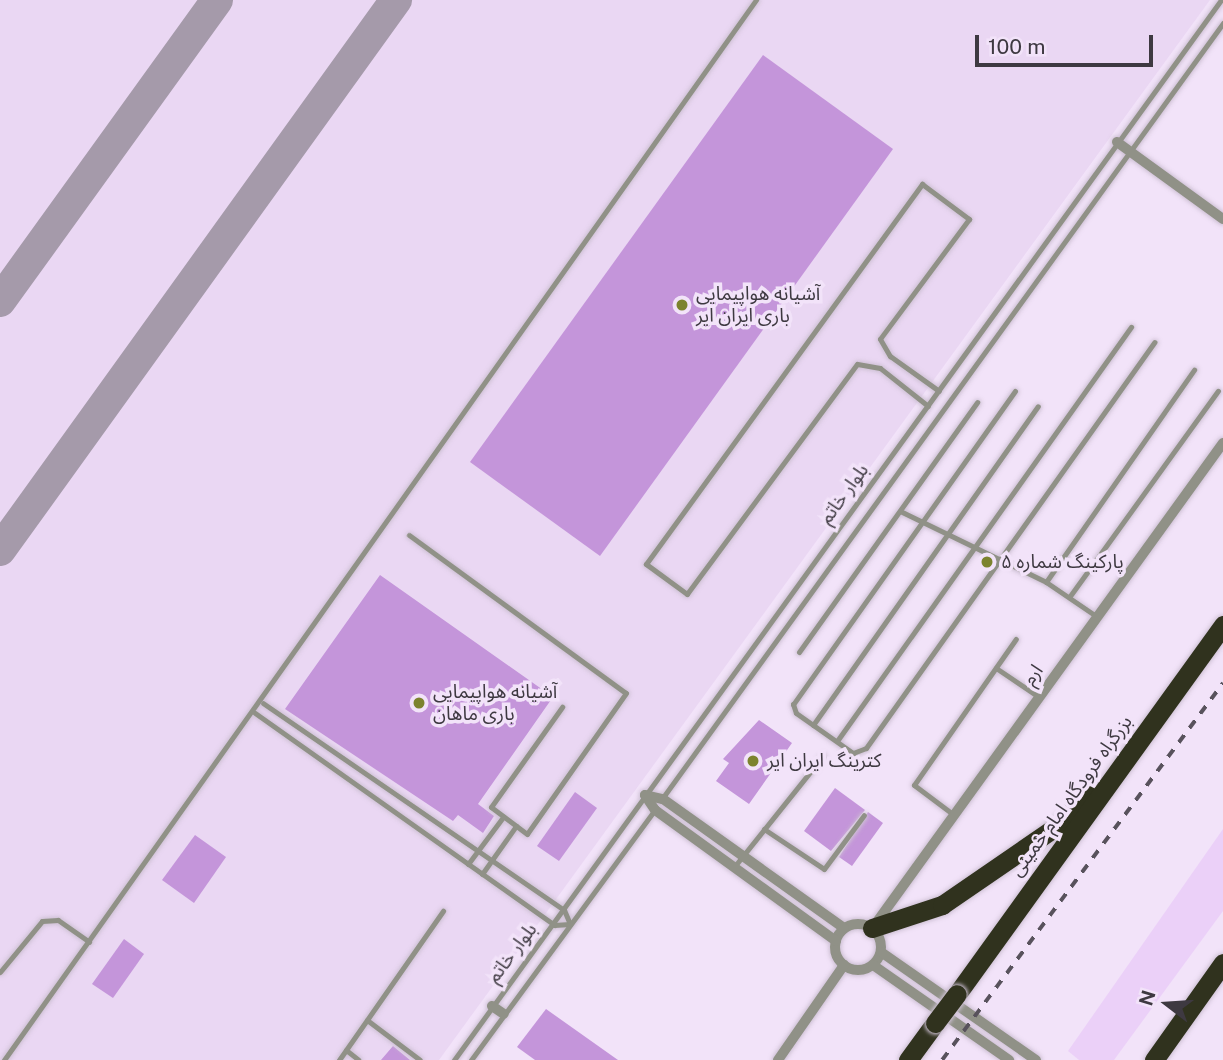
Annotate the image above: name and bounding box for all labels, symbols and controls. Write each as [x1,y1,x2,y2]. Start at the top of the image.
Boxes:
scale bar [978,21,1156,65]
text: 100 m [988,34,1045,59]
place label: آشیانه هواپیمایی باری ایران ایر [696,283,820,327]
marker: آشیانه هواپیمایی باری ایران ایر [674,297,690,313]
street label: بلوار خاتم [815,459,873,529]
place label: پارکینگ شماره ۵ [1001,551,1124,573]
marker: پارکینگ شماره ۵ [979,554,995,570]
street label: ارم [1018,660,1048,690]
place label: آشیانه هواپیمایی باری ماهان [433,681,557,725]
marker: آشیانه هواپیمایی باری ماهان [411,695,427,711]
street label: بزرگراه فرودگاه امام خمینی [1005,711,1137,881]
place label: کترینگ ایران ایر [767,750,881,772]
marker: کترینگ ایران ایر [745,753,761,769]
street label: بلوار خاتم [482,919,542,987]
north arrow [1132,969,1202,1039]
text: N [1134,988,1160,1008]

